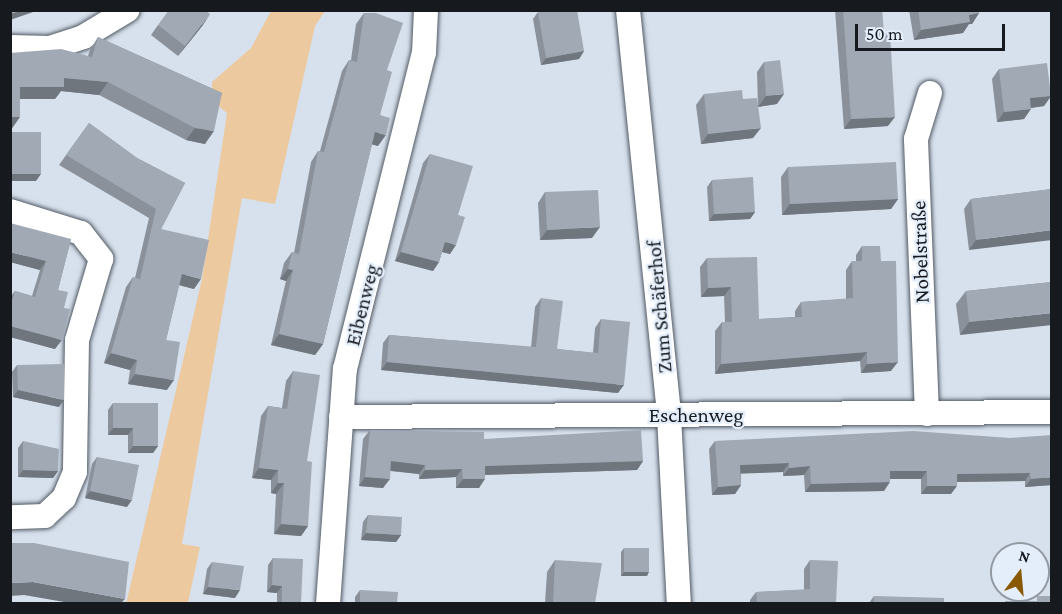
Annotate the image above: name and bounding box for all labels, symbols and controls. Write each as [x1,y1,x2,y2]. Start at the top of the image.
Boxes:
scale bar [858,12,1008,50]
text: 50 m [866,24,903,44]
street label: Nobelstraße [906,200,934,304]
street label: Zum Schäferhof [641,240,677,374]
street label: Eibenweg [340,262,384,348]
street label: Eschenweg [649,402,743,428]
north arrow [990,542,1050,602]
text: N [1017,546,1032,566]

